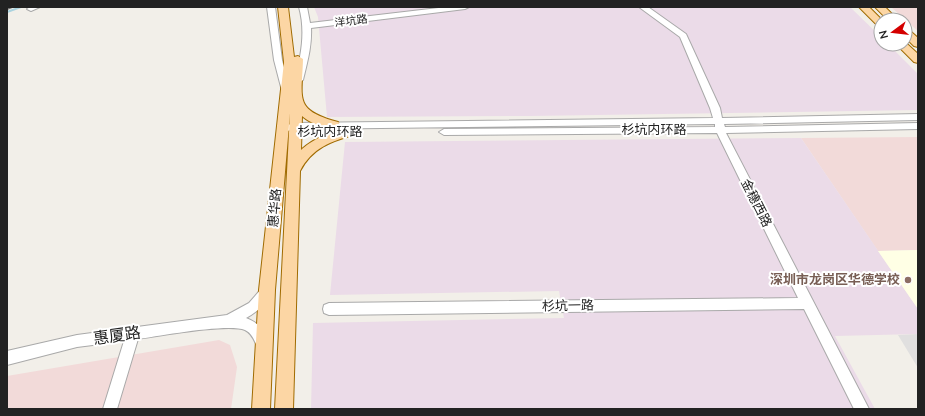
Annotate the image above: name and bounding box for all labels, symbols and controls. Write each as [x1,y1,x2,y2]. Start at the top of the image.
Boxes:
street label: 洋坑路 [334,12,368,30]
north arrow [873,12,913,52]
text: N [876,29,892,40]
street label: 杉坑内环路 [621,121,687,139]
street label: 杉坑内环路 [297,123,363,141]
street label: 金穗西路 [736,176,776,230]
street label: 惠华路 [264,188,286,228]
place label: 深圳市龙岗区华德学校 [770,271,900,289]
marker: 深圳市龙岗区华德学校 [903,275,913,285]
street label: 杉坑一路 [542,297,594,315]
street label: 惠厦路 [92,322,142,350]

